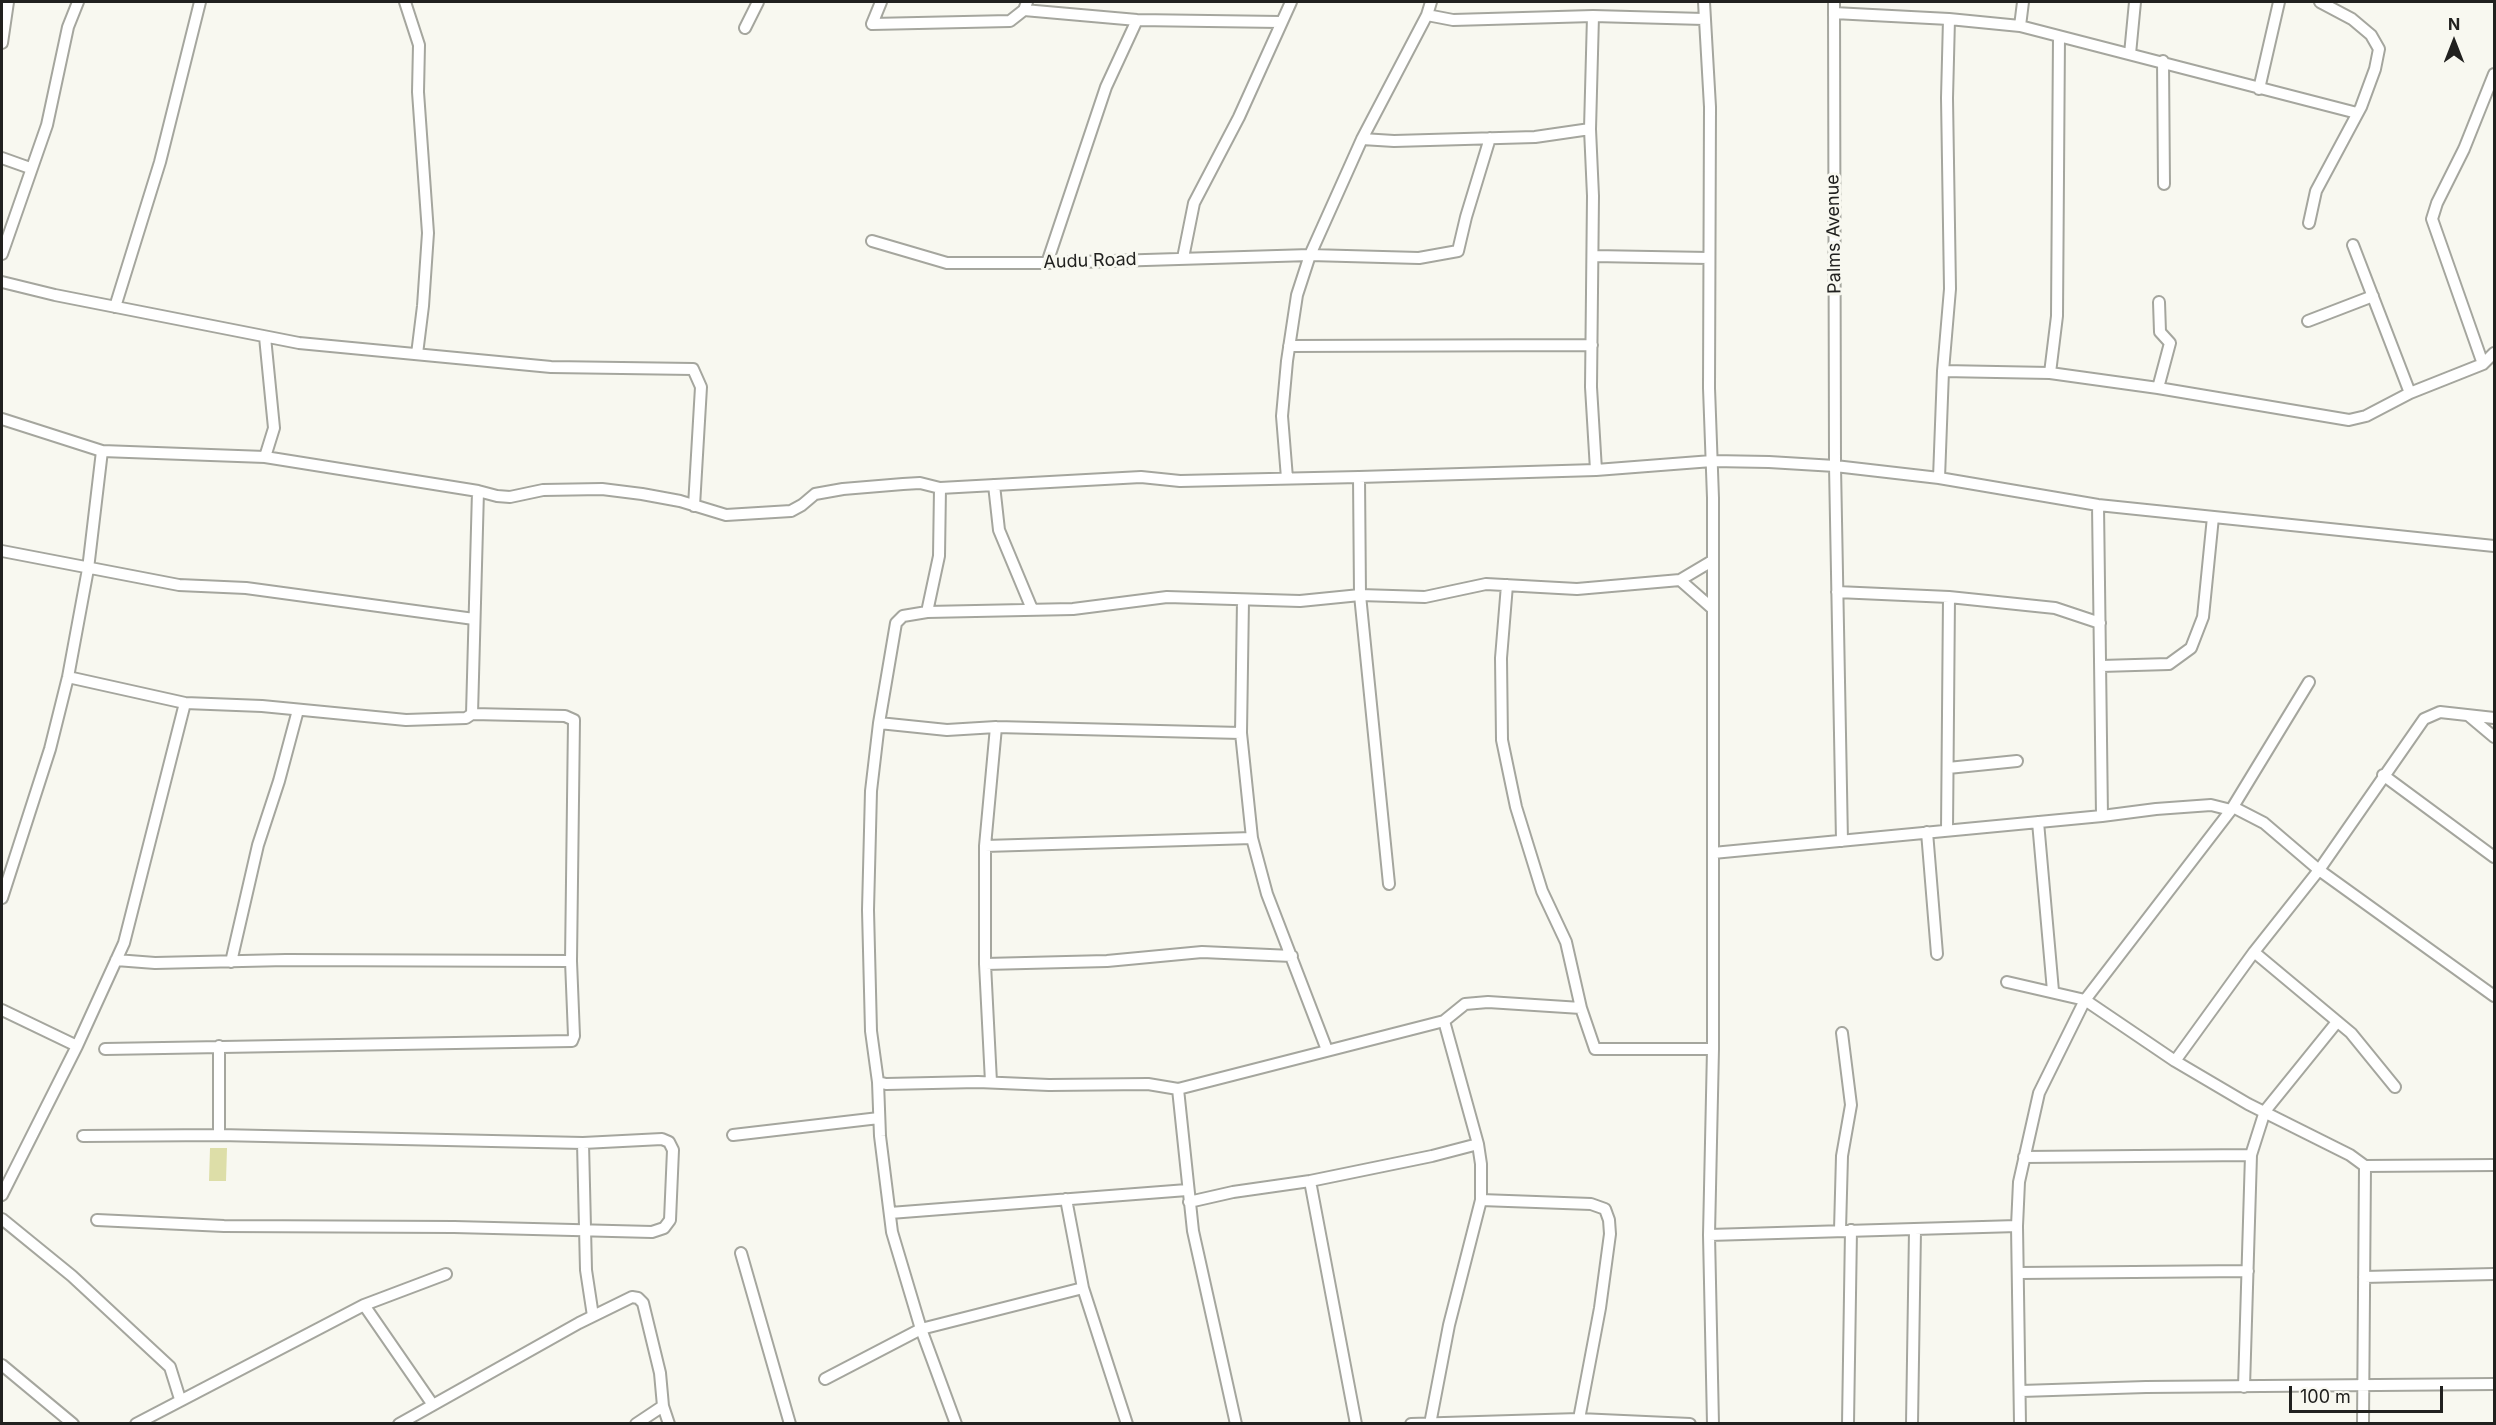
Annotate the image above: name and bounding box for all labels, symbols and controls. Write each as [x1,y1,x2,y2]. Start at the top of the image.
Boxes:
north arrow [2424,12,2484,72]
text: N [2448,14,2460,34]
street label: Palms Avenue [1822,174,1846,294]
street label: Audu Road [1043,249,1137,273]
scale bar [2292,1374,2446,1412]
text: 100 m [2300,1386,2351,1407]

